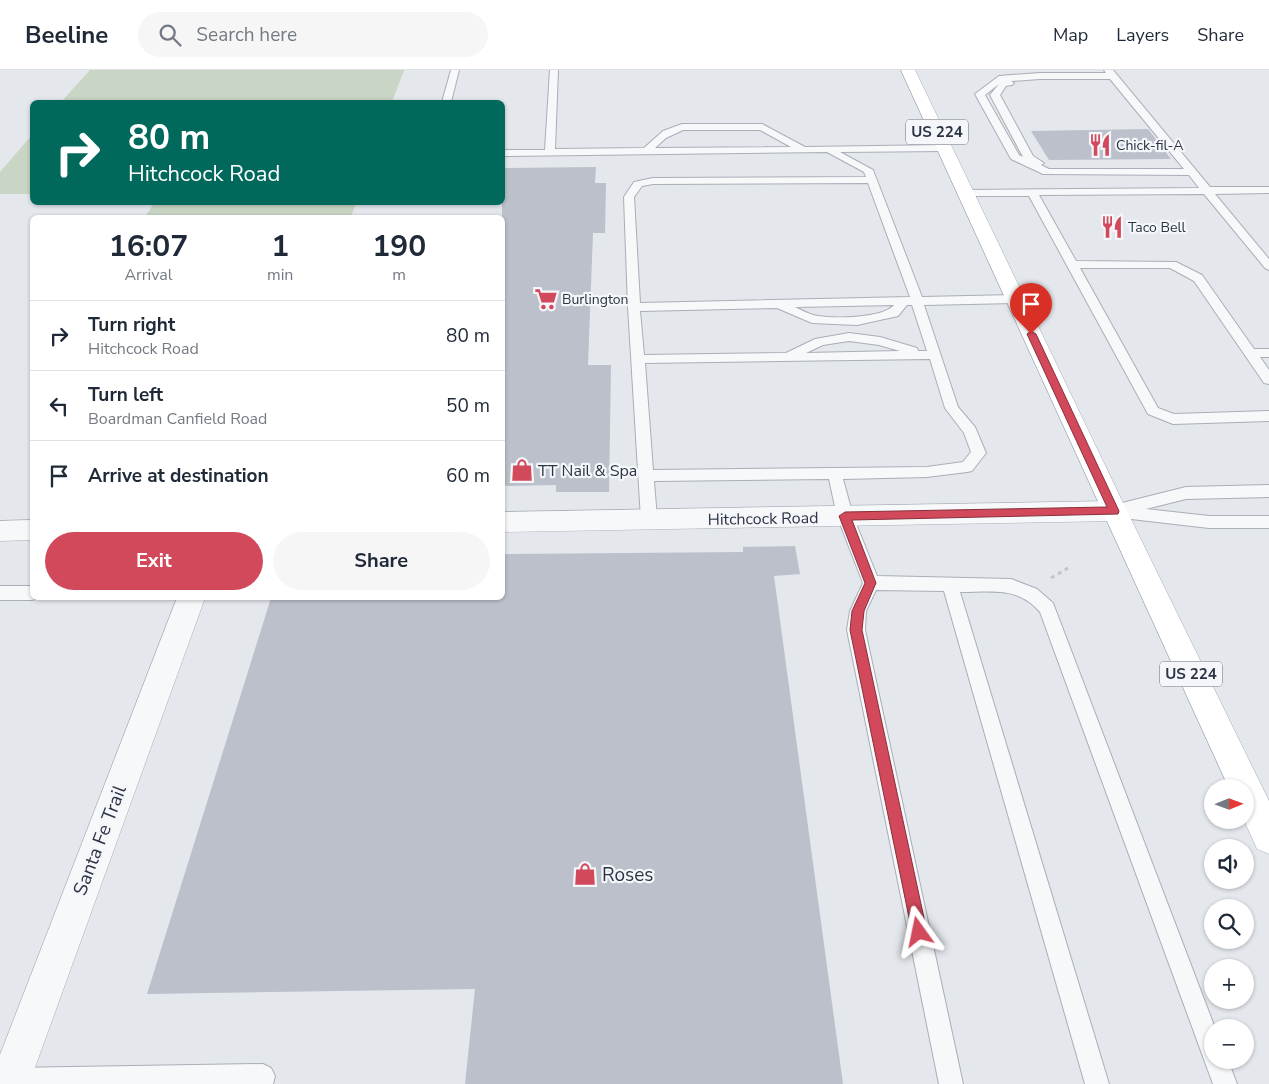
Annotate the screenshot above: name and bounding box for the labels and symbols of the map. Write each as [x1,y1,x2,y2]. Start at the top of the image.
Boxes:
road number: US 224 [906,120,968,144]
restaurant icon: Chick-fil-A [1087,132,1113,158]
place label: Chick-fil-A [1116,136,1183,155]
restaurant icon: Taco Bell [1099,214,1125,240]
place label: Taco Bell [1128,218,1187,237]
pin [1010,283,1052,334]
supermarket icon: Burlington [533,286,559,312]
place label: Burlington [562,290,628,309]
shop icon: TT Nail & Spa [509,457,535,483]
place label: TT Nail & Spa [538,460,637,482]
street label: Hitchcock Road [707,507,819,531]
road number: US 224 [1160,662,1222,686]
north arrow [1204,779,1254,829]
street label: Santa Fe Trail [67,781,133,899]
shop icon: Roses [572,861,598,887]
place label: Roses [602,862,653,888]
position arrow [892,905,944,957]

